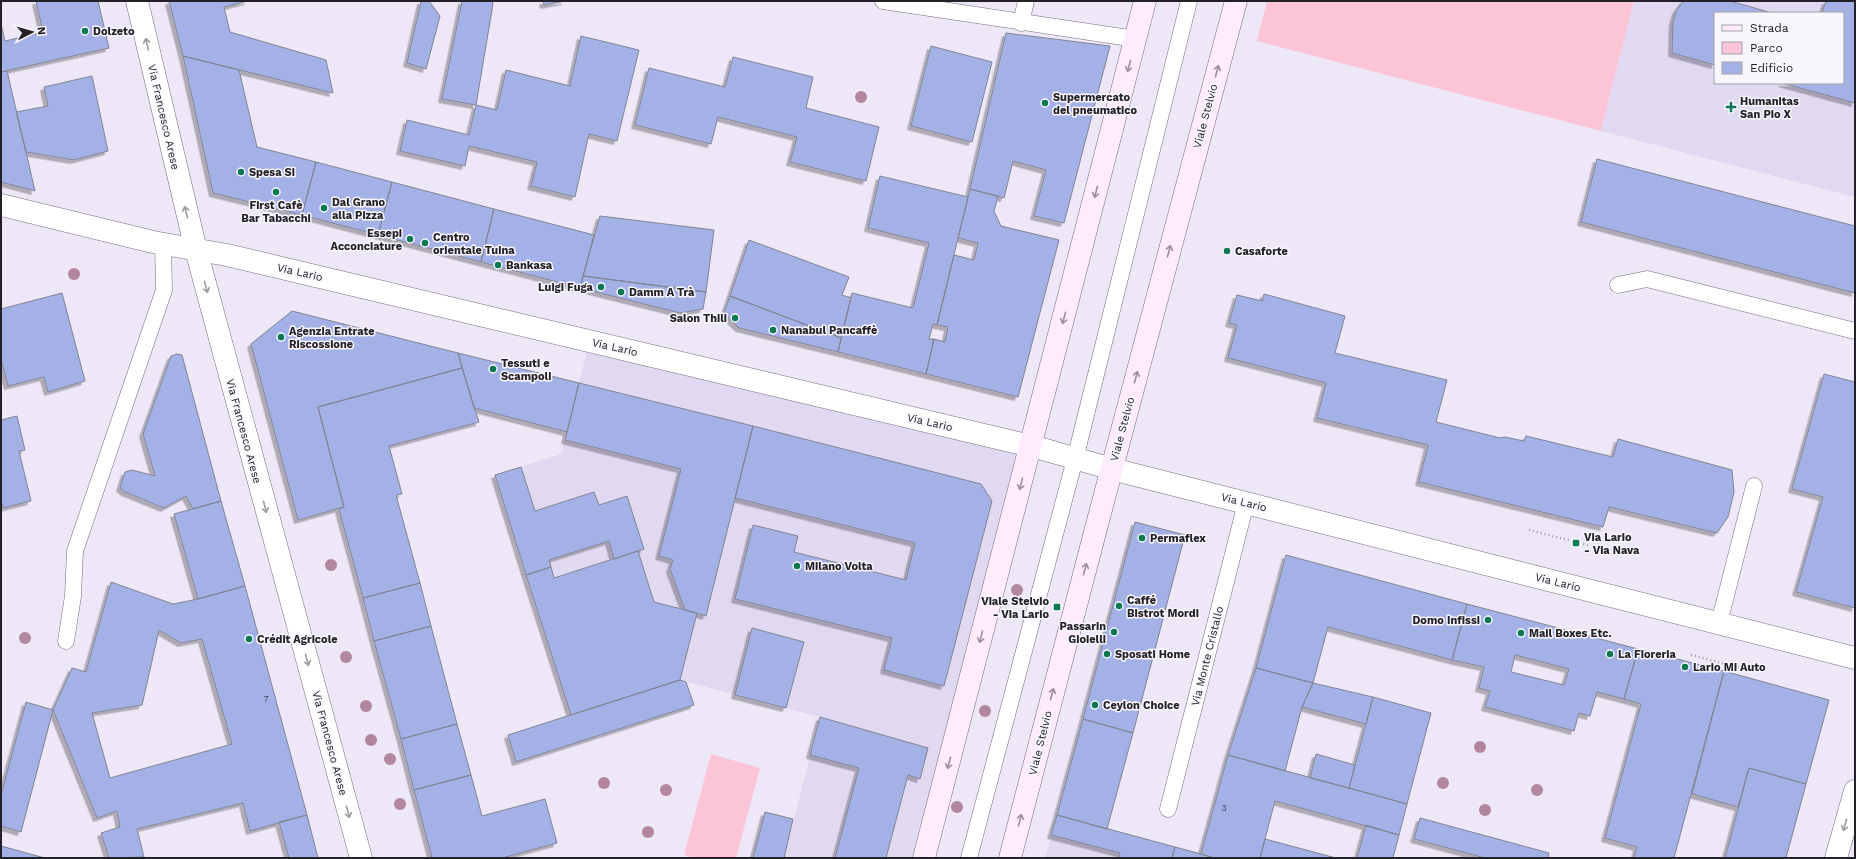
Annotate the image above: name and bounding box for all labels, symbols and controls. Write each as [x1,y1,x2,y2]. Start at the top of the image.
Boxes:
north arrow [12,12,52,52]
legend [1714,12,1844,84]
text: Strada [1750,21,1789,35]
place label: Dolzeto [93,25,135,38]
text: N [35,26,48,36]
marker: Dolzeto [80,26,90,36]
one-way arrow [143,38,150,51]
text: Parco [1750,41,1783,55]
one-way arrow [1124,59,1132,72]
text: Edificio [1750,61,1793,75]
street label: Via Francesco Arese [145,63,182,171]
one-way arrow [1214,65,1221,78]
street label: Viale Stelvio [1191,82,1220,150]
place label: Supermercato del pneumatico [1053,91,1137,117]
place label: Humanitas San Pio X [1740,95,1799,121]
marker: Supermercato del pneumatico [1040,98,1050,108]
marker: Humanitas San Pio X [1725,101,1737,113]
place label: Spesa Si [249,166,295,179]
marker: Spesa Si [236,167,246,177]
one-way arrow [1092,185,1099,198]
marker: First Cafè Bar Tabacchi [271,187,281,197]
place label: Dal Grano alla Pizza [332,196,386,222]
place label: First Cafè Bar Tabacchi [241,199,311,225]
marker: Dal Grano alla Pizza [319,203,329,213]
one-way arrow [182,205,190,218]
place label: Essepi Acconciature [331,227,402,253]
place label: Centro orientale Tuina [433,231,515,257]
marker: Essepi Acconciature [405,234,415,244]
marker: Centro orientale Tuina [420,238,430,248]
one-way arrow [1166,245,1173,258]
place label: Casaforte [1235,245,1288,258]
marker: Casaforte [1222,246,1232,256]
place label: Bankasa [506,259,553,272]
marker: Bankasa [493,260,503,270]
street label: Via Lario [276,261,324,284]
one-way arrow [202,280,210,293]
place label: Luigi Fuga [538,281,594,294]
marker: Luigi Fuga [596,282,606,292]
place label: Damm A Trà [629,286,695,299]
marker: Damm A Trà [616,287,626,297]
one-way arrow [1059,311,1067,324]
place label: Salon Thili [670,312,727,325]
marker: Salon Thili [730,313,740,323]
place label: Nanabul Pancaffè [781,324,877,337]
place label: Agenzia Entrate Riscossione [289,325,375,351]
marker: Nanabul Pancaffè [768,325,778,335]
marker: Agenzia Entrate Riscossione [276,332,286,342]
street label: Via Lario [591,336,639,359]
place label: Tessuti e Scampoli [501,357,551,383]
marker: Tessuti e Scampoli [488,364,498,374]
one-way arrow [1133,371,1140,384]
street label: Via Francesco Arese [223,377,264,485]
street label: Viale Stelvio [1108,395,1137,463]
street label: Via Lario [906,411,954,434]
one-way arrow [1017,477,1024,490]
street label: Via Lario [1220,491,1268,514]
one-way arrow [262,501,269,514]
place label: Via Lario - Via Nava [1584,531,1640,557]
place label: Permaflex [1150,532,1206,545]
marker: Permaflex [1137,533,1147,543]
marker: Via Lario - Via Nava [1571,538,1581,548]
place label: Milano Volta [805,560,873,573]
marker: Milano Volta [792,561,802,571]
one-way arrow [1082,562,1089,575]
street label: Via Lario [1534,571,1582,594]
place label: Caffé Bistrot Mordi [1127,594,1199,620]
place label: Viale Stelvio - Via Lario [981,595,1049,621]
marker: Caffé Bistrot Mordi [1114,601,1124,611]
marker: Viale Stelvio - Via Lario [1052,602,1062,612]
street label: Via Monte Cristallo [1189,605,1226,707]
place label: Domo Infissi [1412,614,1480,627]
marker: Domo Infissi [1483,615,1493,625]
place label: Passarin Gioielli [1059,620,1106,646]
marker: Passarin Gioielli [1109,627,1119,637]
place label: Mail Boxes Etc. [1529,627,1612,640]
marker: Mail Boxes Etc. [1516,628,1526,638]
one-way arrow [977,630,985,643]
place label: Crédit Agricole [257,633,338,646]
marker: Crédit Agricole [244,634,254,644]
place label: Sposati Home [1115,648,1190,661]
place label: La Fioreria [1618,648,1677,661]
marker: Sposati Home [1102,649,1112,659]
marker: La Fioreria [1605,649,1615,659]
one-way arrow [304,653,311,666]
place label: Lario MI Auto [1693,661,1766,674]
marker: Lario MI Auto [1680,662,1690,672]
one-way arrow [1049,688,1056,701]
street label: Via Francesco Arese [309,689,350,797]
house number: 7 [263,694,269,704]
place label: Ceylon Choice [1103,699,1180,712]
marker: Ceylon Choice [1090,700,1100,710]
street label: Viale Stelvio [1026,709,1055,777]
one-way arrow [945,756,952,769]
house number: 3 [1221,803,1227,813]
one-way arrow [345,805,352,818]
one-way arrow [1016,814,1024,827]
one-way arrow [1841,818,1848,831]

